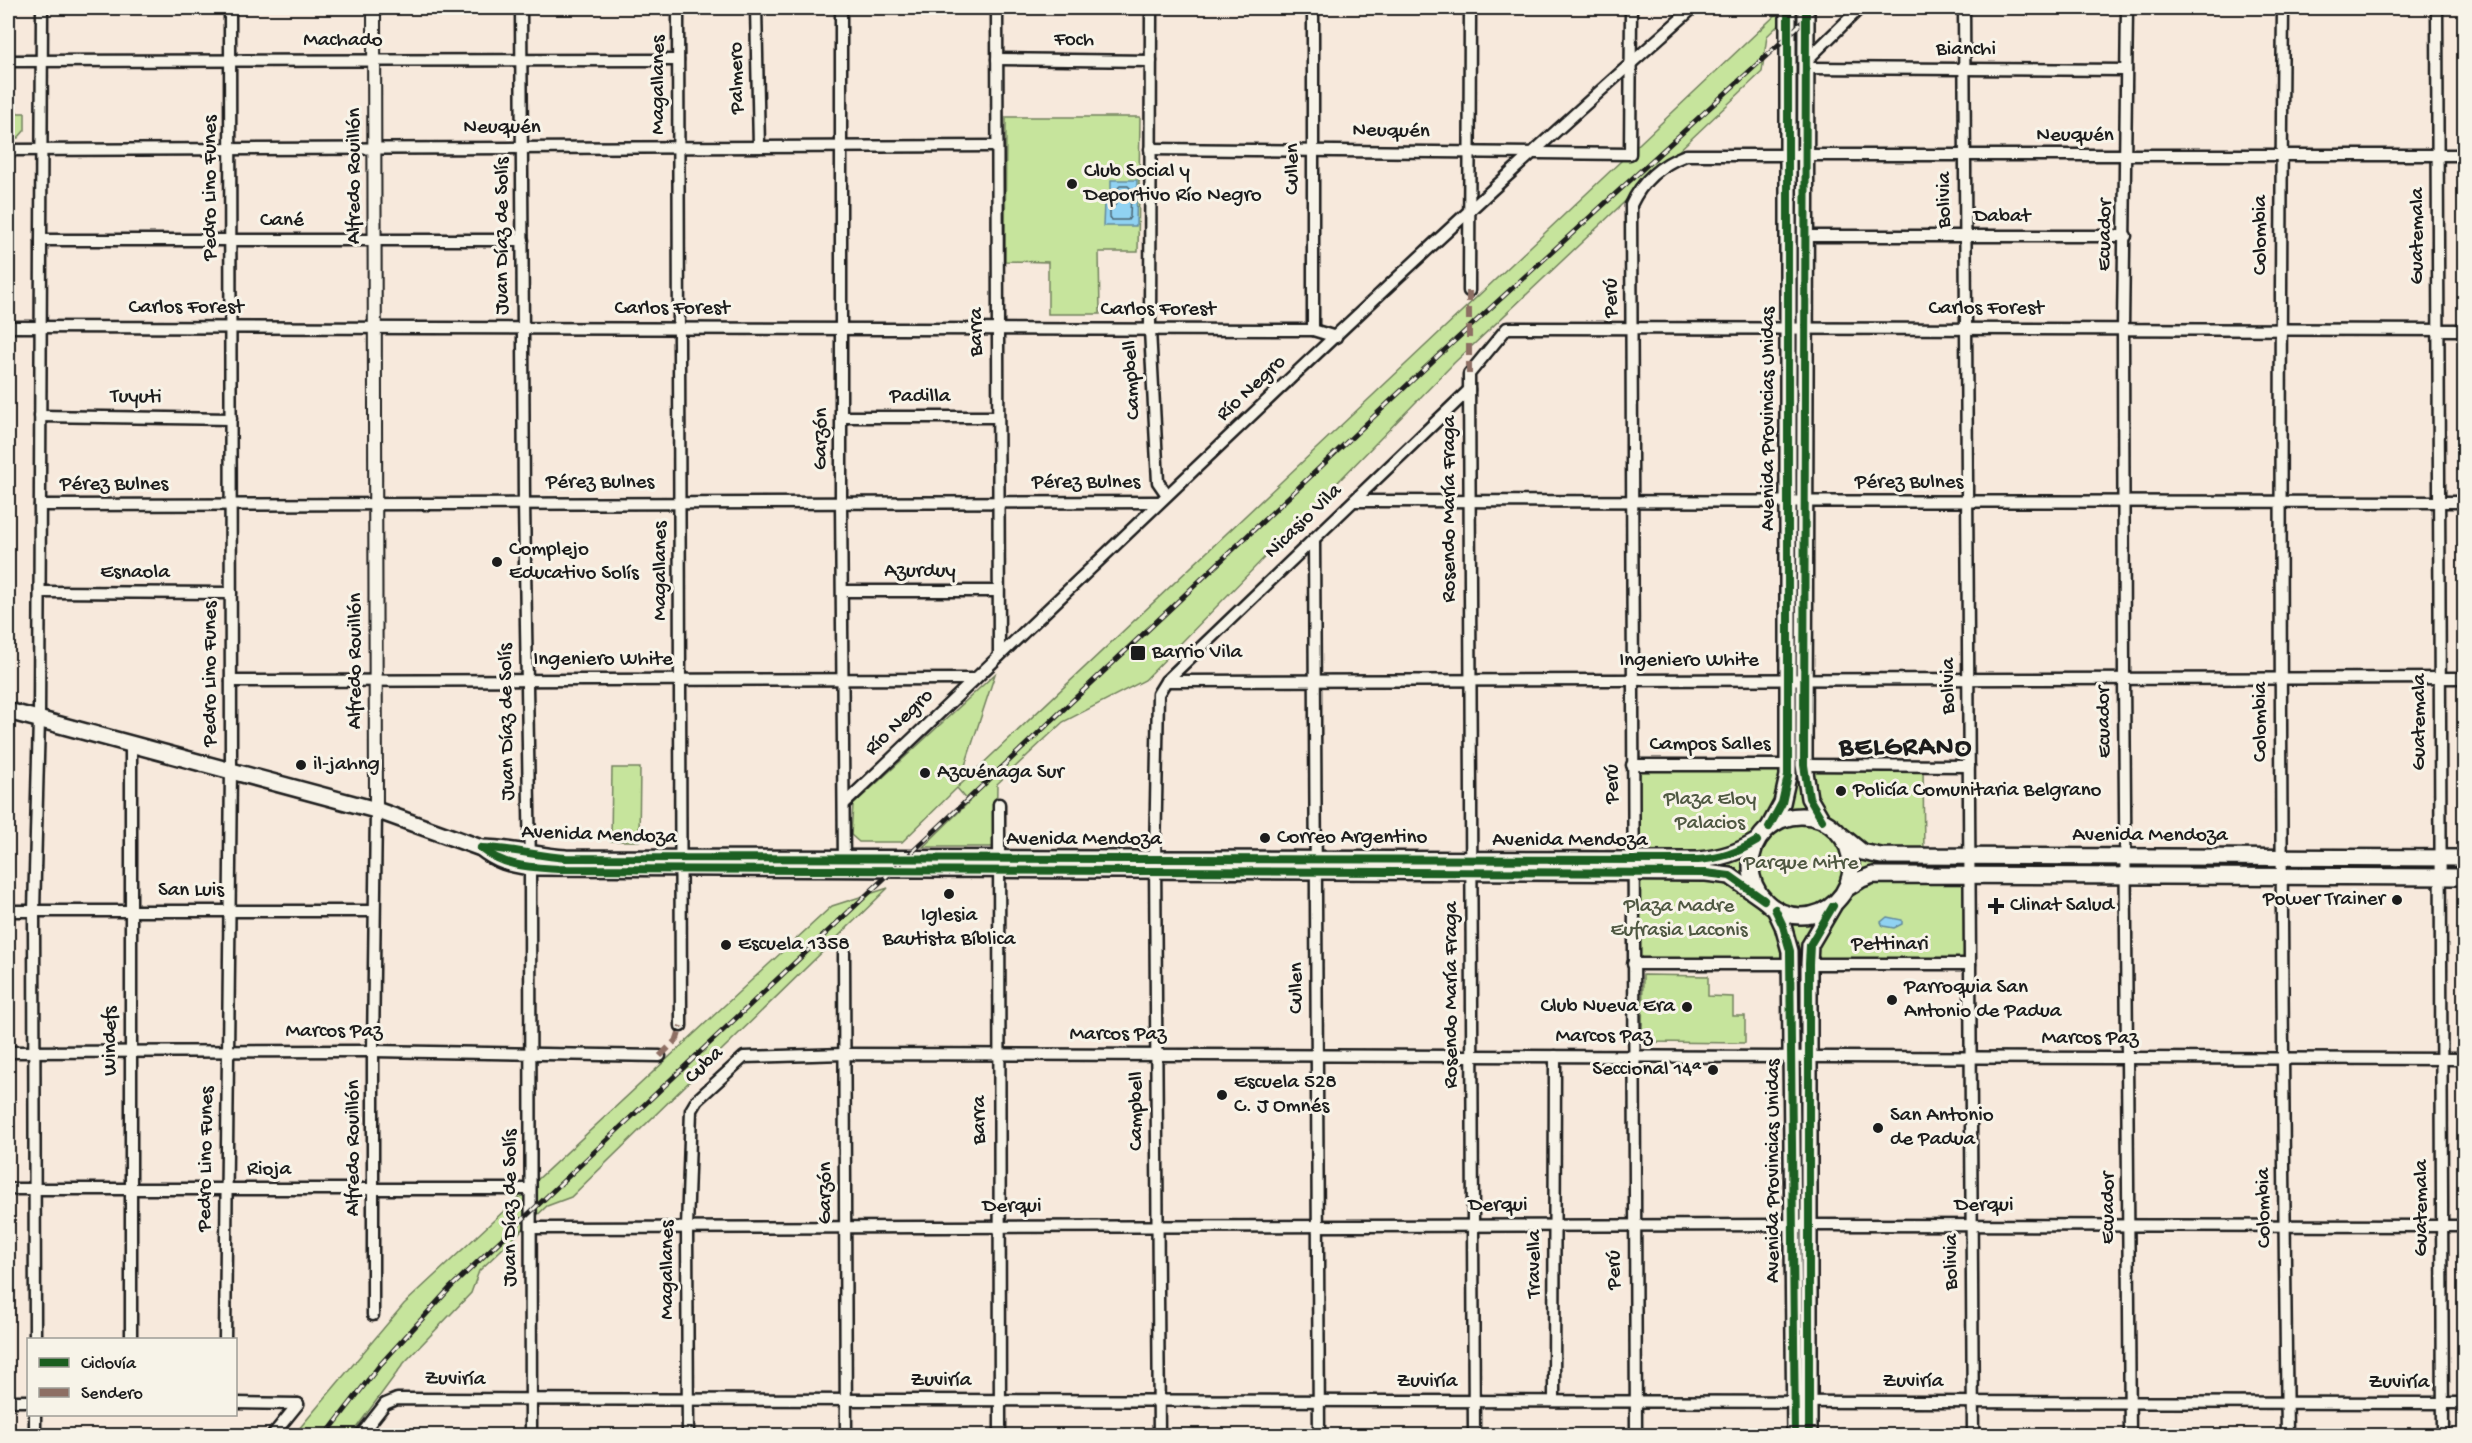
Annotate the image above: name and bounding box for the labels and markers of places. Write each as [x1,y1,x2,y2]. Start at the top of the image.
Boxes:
place label: Club Social y Deportivo Río Negro [1082,160,1262,209]
marker: Club Social y Deportivo Río Negro [1065,177,1079,191]
place label: Complejo Educativo Solís [509,538,640,587]
marker: Complejo Educativo Solís [490,555,504,569]
place label: Barrio Vila [1151,641,1244,666]
marker: Barrio Vila [1129,644,1147,662]
place label: il-jahng [313,753,380,778]
marker: il-jahng [294,758,308,772]
place label: Azcuénaga Sur [937,761,1065,786]
marker: Azcuénaga Sur [918,766,932,780]
place label: Policía Comunitaria Belgrano [1852,779,2102,804]
marker: Policía Comunitaria Belgrano [1834,784,1848,798]
place label: Correo Argentino [1277,826,1428,851]
marker: Correo Argentino [1258,831,1272,845]
marker: Iglesia Bautista Bíblica [942,887,956,901]
place label: Power Trainer [2262,888,2387,913]
marker: Power Trainer [2390,893,2404,907]
place label: Clinat Salud [2010,894,2116,919]
marker: Clinat Salud [1987,897,2005,915]
place label: Iglesia Bautista Bíblica [882,904,1017,953]
place label: Escuela 1358 [738,933,850,958]
marker: Escuela 1358 [719,938,733,952]
place label: Parroquia San Antonio de Padua [1903,976,2063,1025]
marker: Parroquia San Antonio de Padua [1885,993,1899,1007]
place label: Club Nueva Era [1541,995,1676,1020]
marker: Club Nueva Era [1680,1000,1694,1014]
place label: Seccional 14ª [1592,1058,1702,1083]
marker: Seccional 14ª [1706,1063,1720,1077]
place label: Escuela 528 C. J Omnés [1234,1071,1337,1120]
marker: Escuela 528 C. J Omnés [1215,1088,1229,1102]
place label: San Antonio de Padua [1890,1104,1994,1153]
marker: San Antonio de Padua [1871,1121,1885,1135]

